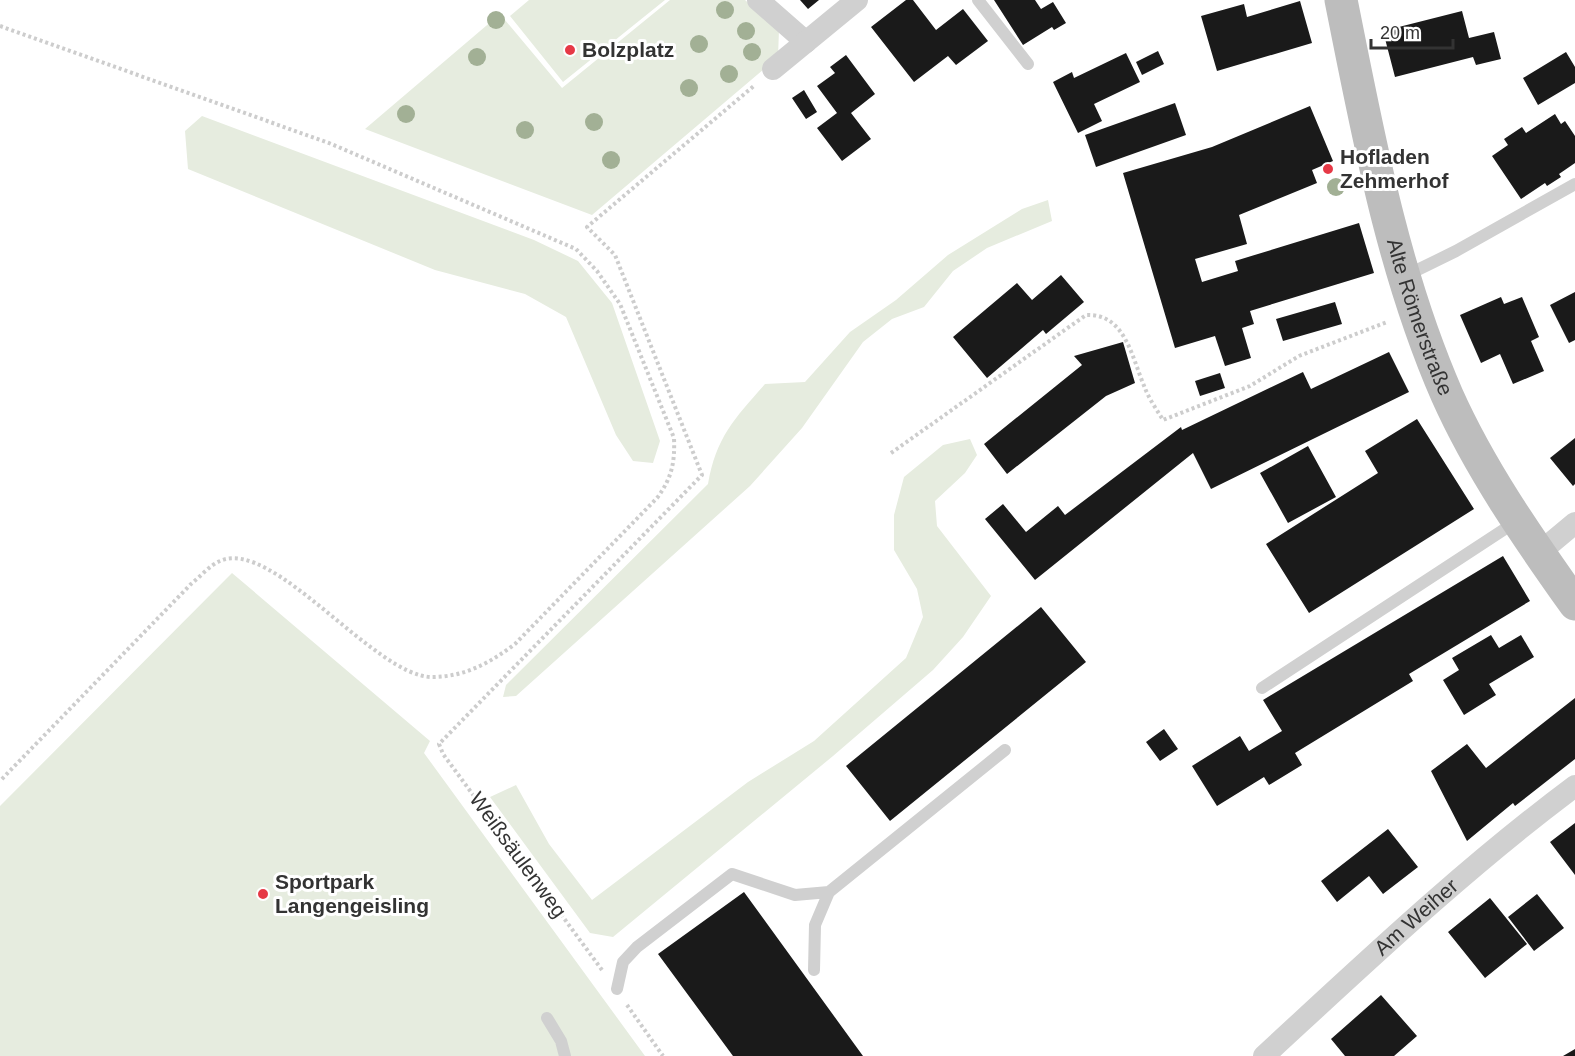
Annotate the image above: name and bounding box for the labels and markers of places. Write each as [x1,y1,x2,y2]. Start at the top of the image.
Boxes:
place label: Bolzplatz [582,38,674,61]
marker: Bolzplatz [563,43,577,57]
place label: Hofladen Zehmerhof [1340,145,1450,192]
marker: Hofladen Zehmerhof [1321,162,1335,176]
place label: Sportpark Langengeisling [275,870,429,917]
marker: Sportpark Langengeisling [256,887,270,901]

